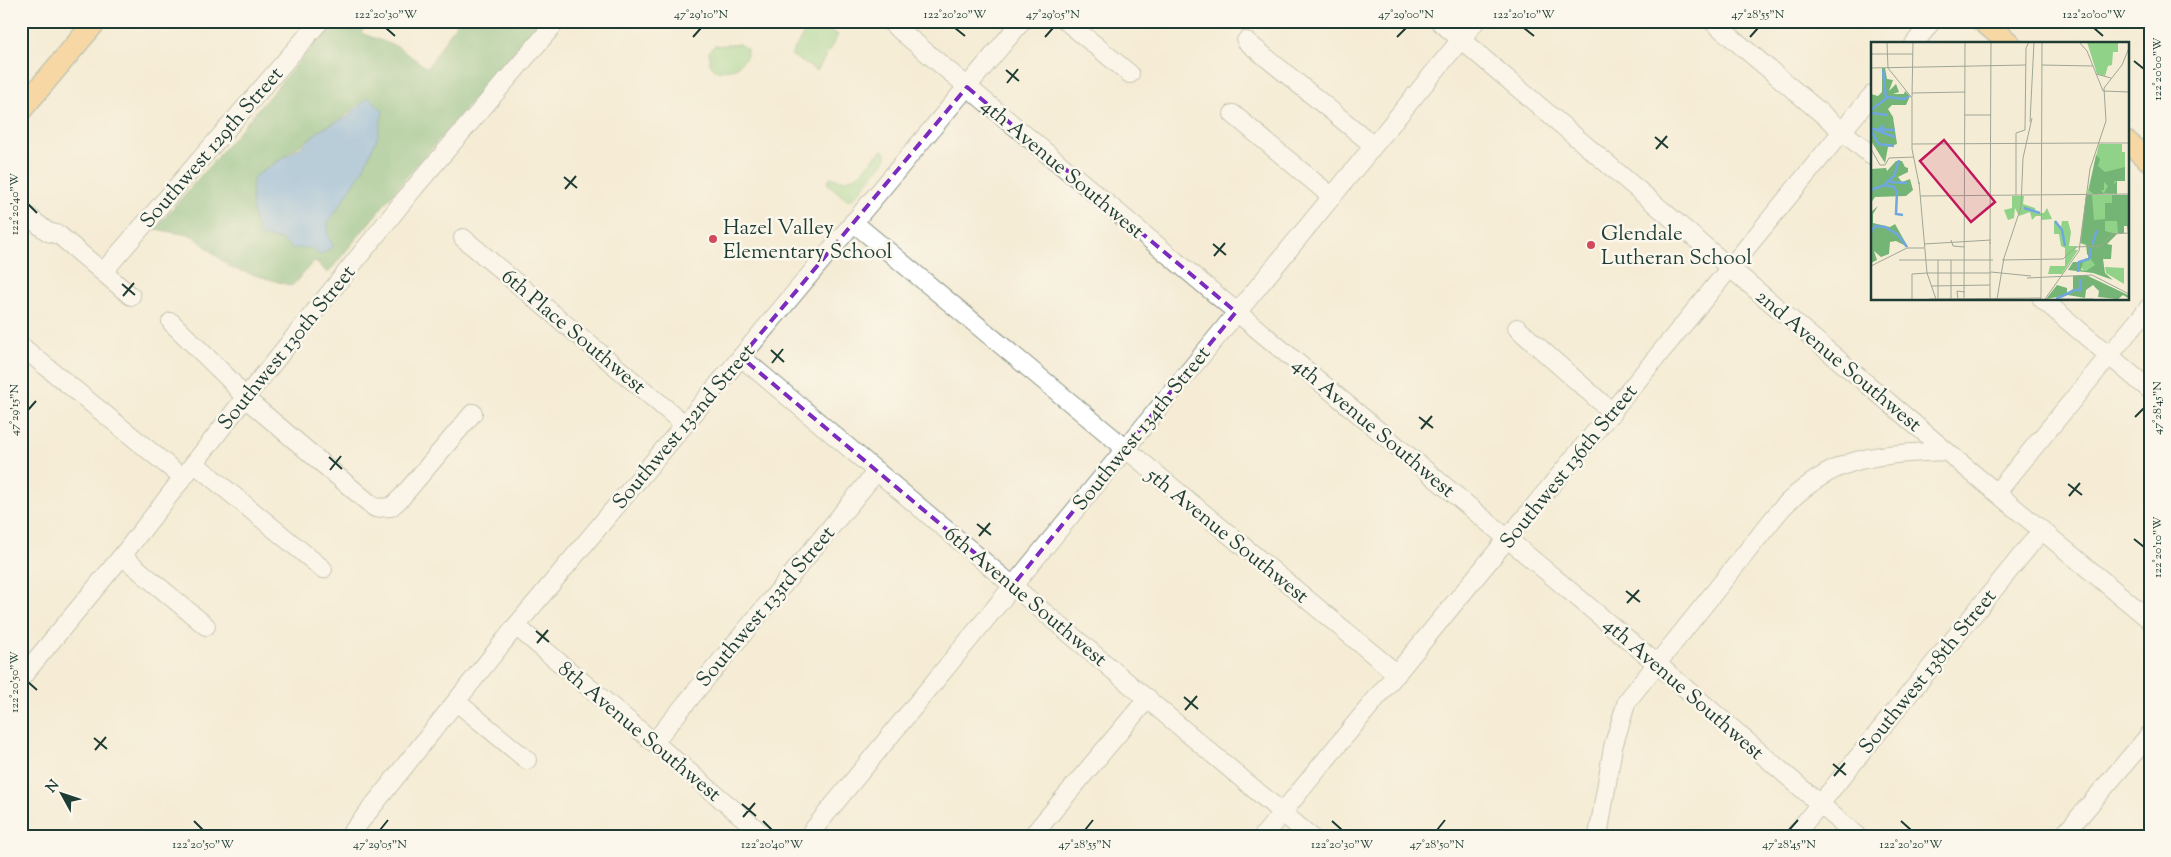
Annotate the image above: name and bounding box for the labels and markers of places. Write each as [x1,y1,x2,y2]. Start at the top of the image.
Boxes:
place label: Hazel Valley Elementary School [723,214,893,268]
place label: Glendale Lutheran School [1601,220,1752,274]
marker: Hazel Valley Elementary School [707,233,719,245]
marker: Glendale Lutheran School [1585,239,1597,251]

